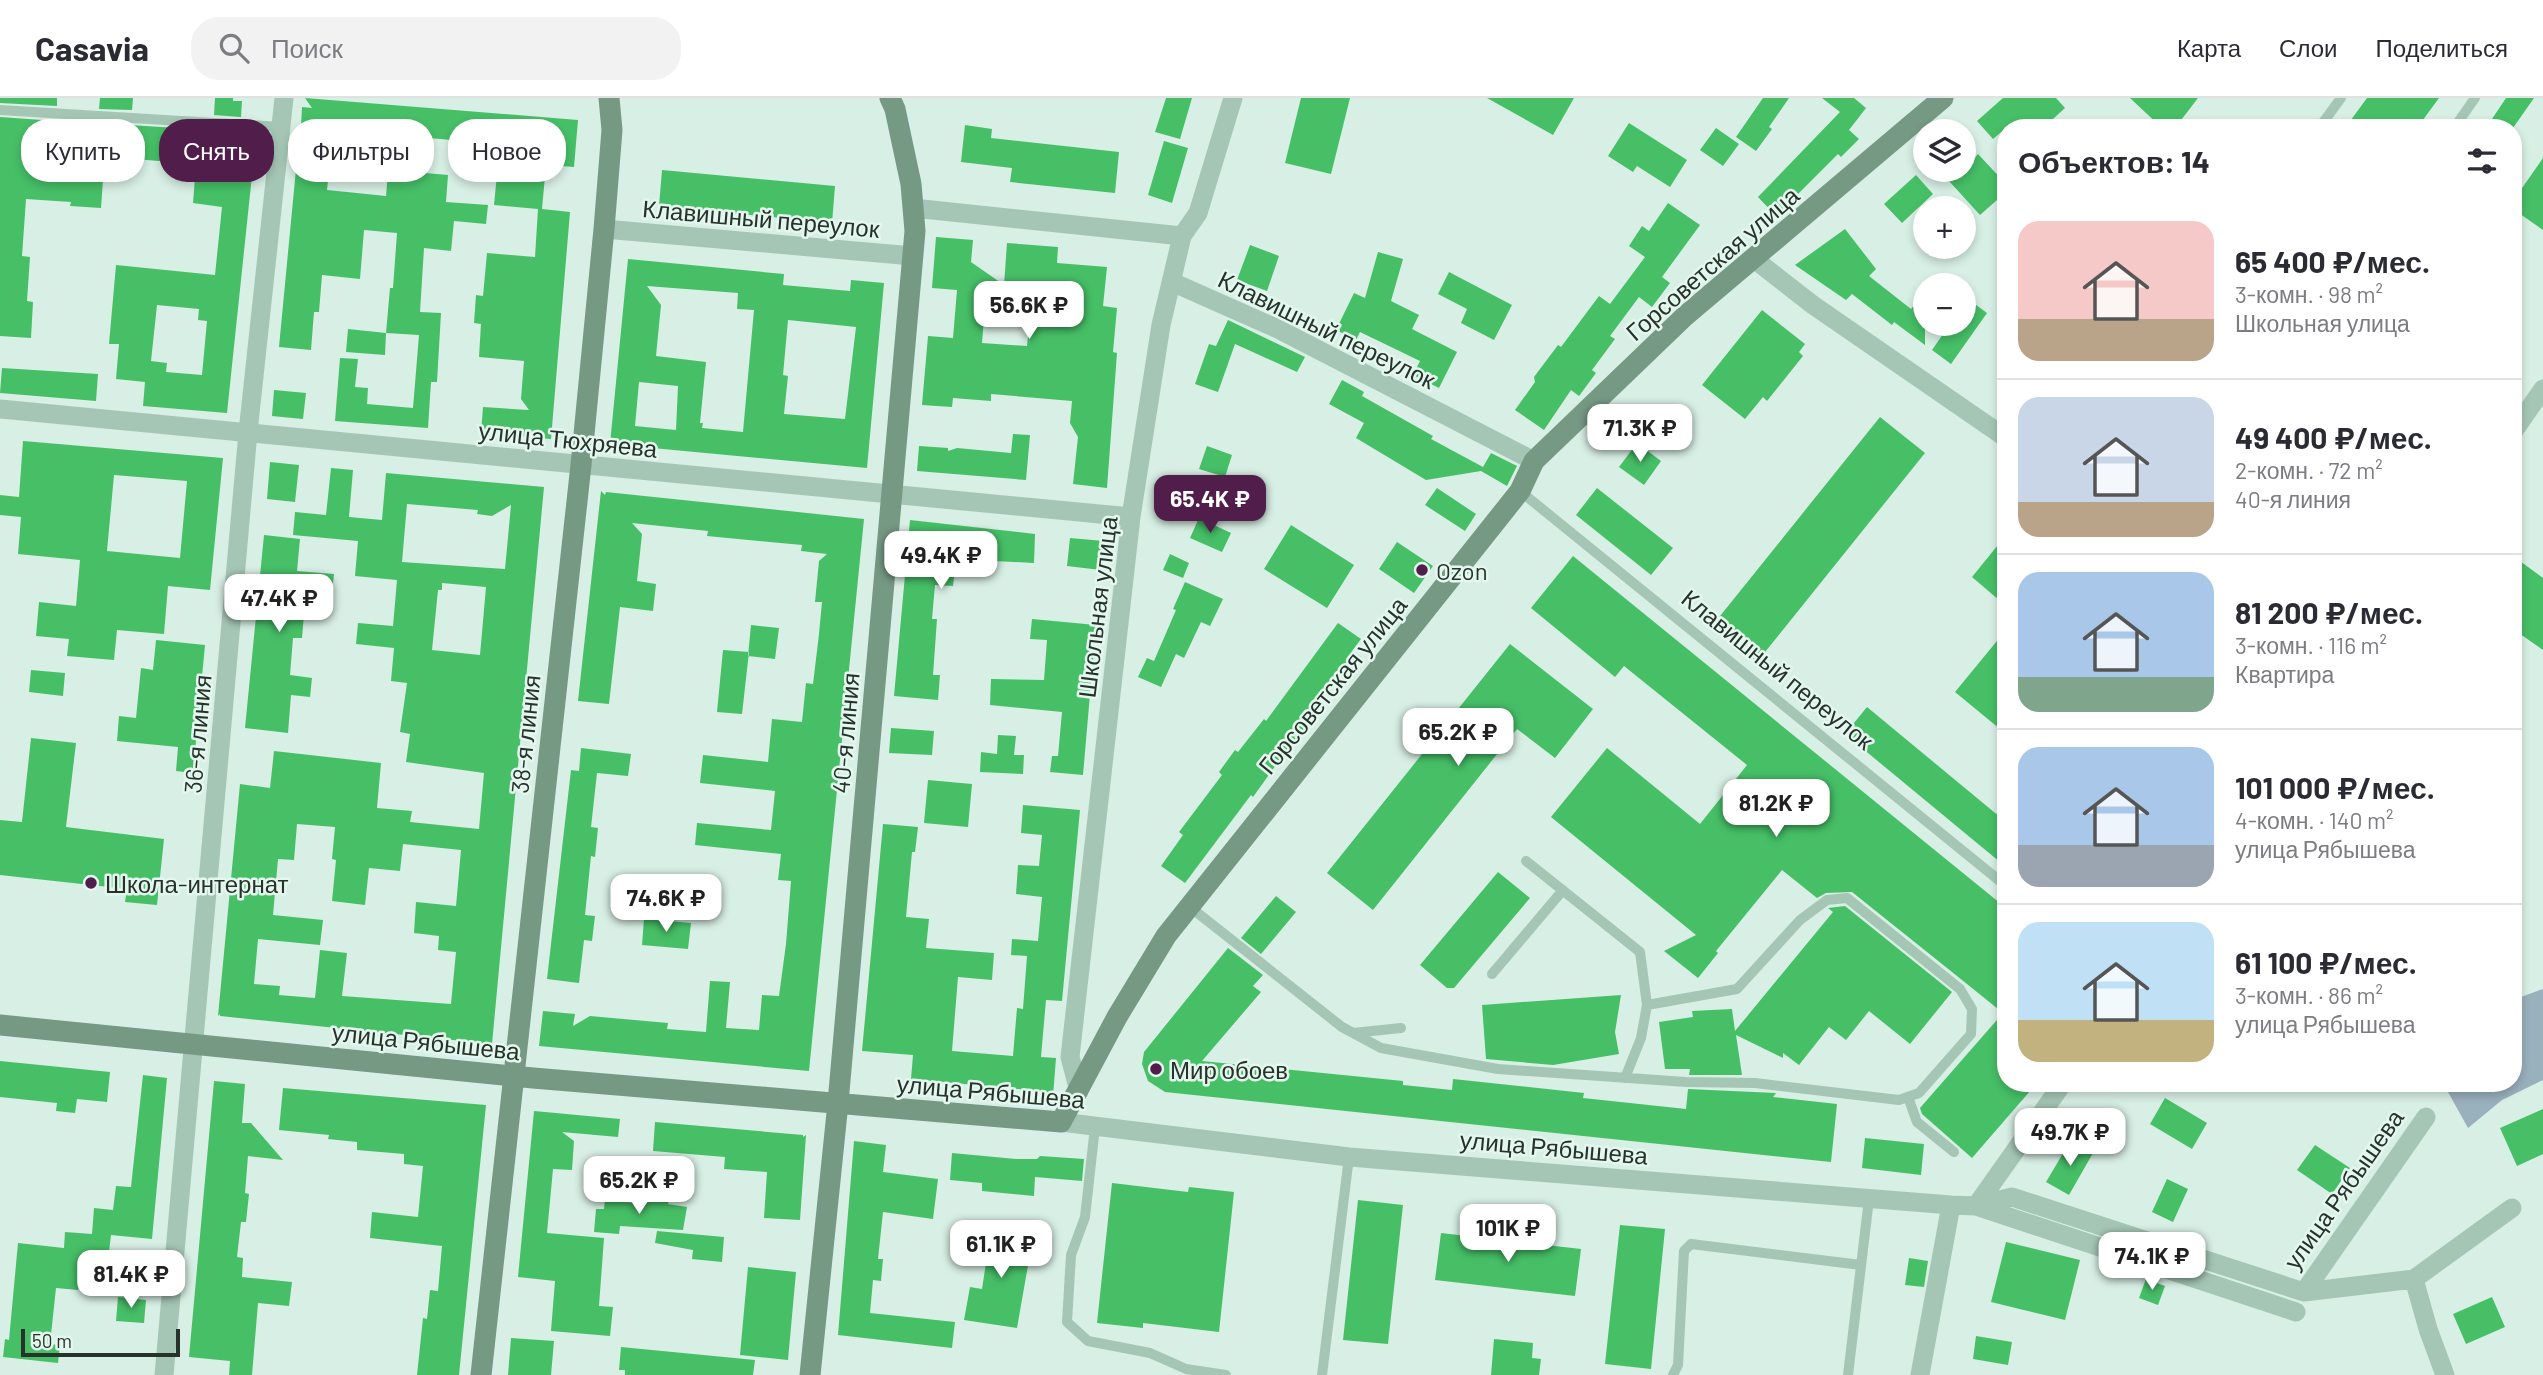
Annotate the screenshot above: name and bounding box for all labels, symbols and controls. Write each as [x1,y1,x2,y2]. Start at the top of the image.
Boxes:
search box [191,17,681,80]
text: Casavia [35,28,149,68]
icon: search [215,29,253,67]
text: Поиск [271,32,343,63]
text: Карта [2177,33,2241,62]
text: Слои [2279,33,2337,62]
text: Поделиться [2375,33,2508,62]
chip: Купить [21,119,145,182]
chip: Снять [159,119,274,182]
chip: Фильтры [288,119,434,182]
chip: Новое [448,119,566,182]
map controls [1913,119,1976,336]
button: layers [1913,119,1976,182]
icon: filters [2463,142,2501,180]
text: Объектов: 14 [2018,143,2210,179]
street label: Горсоветская улица [1620,180,1805,346]
street label: Клавишный переулок [641,193,881,243]
button: + [1913,196,1976,259]
text: 65 400 ₽/мес. [2235,243,2430,279]
icon: home [2074,249,2158,333]
street label: Клавишный переулок [1214,264,1441,394]
button: − [1913,273,1976,336]
text: 3-комн. · 98 m² [2235,280,2383,308]
pin: 56.6K ₽ [964,282,1094,341]
text: 56.6K ₽ [990,290,1068,318]
text: Школьная улица [2235,309,2410,337]
pin: 71.3K ₽ [1575,404,1705,464]
text: 71.3K ₽ [1603,413,1677,441]
street label: улица Тюхряева [477,415,659,463]
text: 49 400 ₽/мес. [2235,419,2432,455]
icon: home [2074,425,2158,509]
text: 2-комн. · 72 m² [2235,456,2383,484]
pin: 65.4K ₽ [1145,476,1275,535]
text: 65.4K ₽ [1170,484,1250,512]
text: 40-я линия [2235,485,2351,513]
street label: Школьная улица [1071,514,1123,699]
pin: 49.4K ₽ [876,532,1006,591]
text: 49.4K ₽ [900,540,982,568]
place label: Ozon [1436,556,1488,585]
marker: Ozon [1414,562,1430,578]
pin: 47.4K ₽ [214,574,344,634]
text: 47.4K ₽ [240,583,318,611]
street label: Клавишный переулок [1676,583,1880,755]
street label: Горсоветская улица [1252,590,1413,779]
text: 81 200 ₽/мес. [2235,594,2423,630]
icon: home [2074,600,2158,684]
text: 3-комн. · 116 m² [2235,631,2387,659]
text: Квартира [2235,660,2334,688]
street label: 40-я линия [825,671,865,795]
street label: 36-я линия [177,673,217,795]
street label: 38-я линия [504,673,546,795]
pin: 65.2K ₽ [1393,708,1523,768]
text: 65.2K ₽ [1419,717,1497,745]
text: 101 000 ₽/мес. [2235,769,2435,805]
icon: home [2074,775,2158,859]
pin: 81.2K ₽ [1711,780,1841,839]
text: 81.2K ₽ [1739,788,1813,816]
text: 4-комн. · 140 m² [2235,806,2394,834]
text: улица Рябышева [2235,835,2416,863]
place label: Школа-интернат [105,869,289,898]
pin: 74.6K ₽ [601,874,731,934]
marker: Школа-интернат [83,875,99,891]
text: 74.6K ₽ [626,883,706,911]
text: 61 100 ₽/мес. [2235,944,2417,980]
icon: home [2074,950,2158,1034]
text: 3-комн. · 86 m² [2235,981,2383,1009]
text: улица Рябышева [2235,1010,2416,1038]
street label: улица Рябышева [331,1017,522,1065]
place label: Мир обоев [1170,1055,1288,1084]
marker: Мир обоев [1148,1061,1164,1077]
street label: улица Рябышева [896,1068,1087,1114]
street label: улица Рябышева [2277,1103,2409,1274]
pin: 49.7K ₽ [2005,1108,2135,1168]
text: 49.7K ₽ [2031,1117,2109,1145]
street label: улица Рябышева [1459,1124,1650,1170]
pin: 65.2K ₽ [574,1156,704,1216]
text: 65.2K ₽ [600,1165,678,1193]
pin: 101K ₽ [1451,1204,1565,1264]
text: 101K ₽ [1476,1213,1540,1241]
pin: 61.1K ₽ [936,1220,1066,1280]
text: 61.1K ₽ [966,1229,1036,1257]
pin: 74.1K ₽ [2087,1232,2217,1292]
text: 74.1K ₽ [2115,1241,2189,1269]
pin: 81.4K ₽ [66,1250,196,1310]
text: 81.4K ₽ [93,1259,169,1287]
scale bar [21,1326,180,1358]
text: 50 m [32,1329,72,1352]

